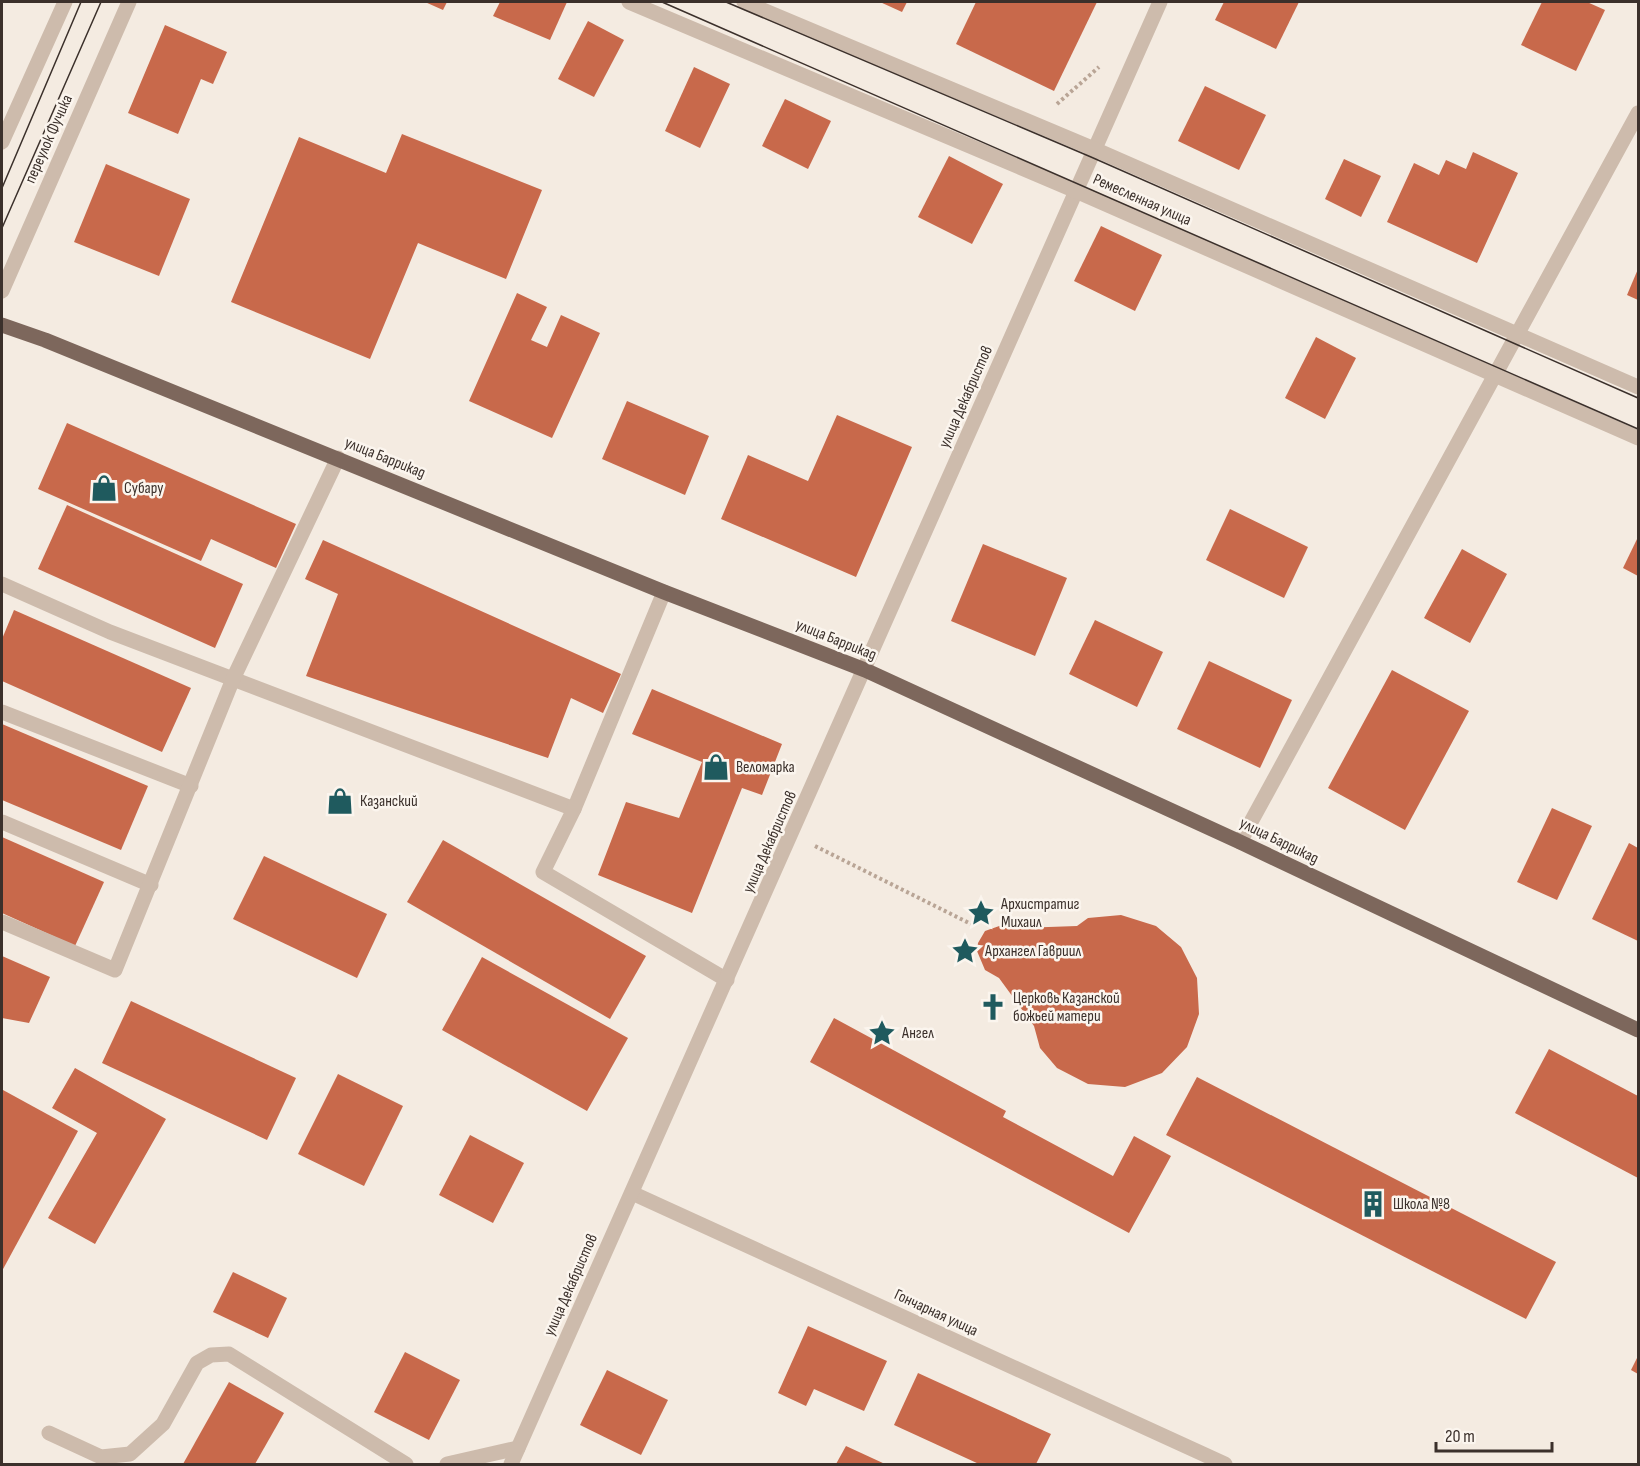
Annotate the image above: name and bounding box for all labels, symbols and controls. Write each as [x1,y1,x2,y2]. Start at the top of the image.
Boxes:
street label: переулок Фучика [21,92,77,186]
street label: Ремесленная улица [1090,170,1194,230]
street label: улица Декабристов [935,343,997,451]
street label: улица Баррикад [342,433,428,483]
shop icon: Субару [89,473,119,503]
place label: Субару [124,479,163,498]
street label: улица Баррикад [793,615,879,665]
shop icon: Веломарка [701,752,731,782]
place label: Веломарка [736,758,795,777]
shop icon: Казанский [325,786,355,816]
street label: улица Декабристов [739,788,801,896]
place label: Казанский [360,792,418,811]
street label: улица Баррикад [1236,814,1322,868]
place label: Архистратиг Михаил [1000,895,1080,932]
place icon: Архистратиг Михаил [966,898,996,928]
place icon: Архангел Гавриил [950,936,980,966]
place label: Архангел Гавриил [984,942,1081,961]
place label: Церковь Казанской божьей матери [1013,989,1120,1026]
church icon: Церковь Казанской божьей матери [978,992,1008,1022]
place icon: Ангел [867,1018,897,1048]
place label: Ангел [901,1024,934,1043]
building icon: Школа №8 [1358,1189,1388,1219]
place label: Школа №8 [1393,1195,1450,1214]
street label: улица Декабристов [540,1231,602,1339]
street label: Гончарная улица [891,1285,981,1341]
scale bar [1436,1415,1552,1453]
text: 20 m [1445,1426,1475,1447]

